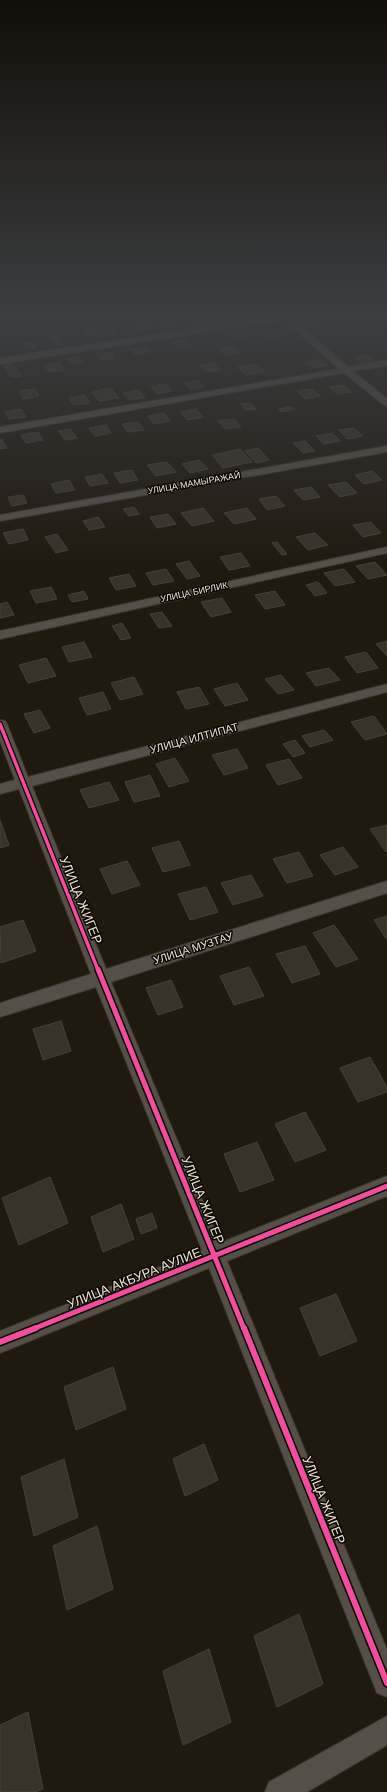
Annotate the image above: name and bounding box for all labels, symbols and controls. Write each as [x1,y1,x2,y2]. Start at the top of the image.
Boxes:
street label: УЛИЦА МАМЫРАЖАЙ [147,469,241,496]
street label: УЛИЦА БИРЛИК [159,580,229,604]
street label: УЛИЦА ИЛТИПАТ [148,720,240,756]
street label: УЛИЦА ЖИГЕР [57,854,105,946]
street label: УЛИЦА МУЗТАУ [152,929,235,966]
street label: УЛИЦА ЖИГЕР [179,1154,227,1246]
street label: УЛИЦА АКБУРА АУЛИЕ [65,1244,203,1312]
street label: УЛИЦА ЖИГЕР [300,1454,348,1546]

